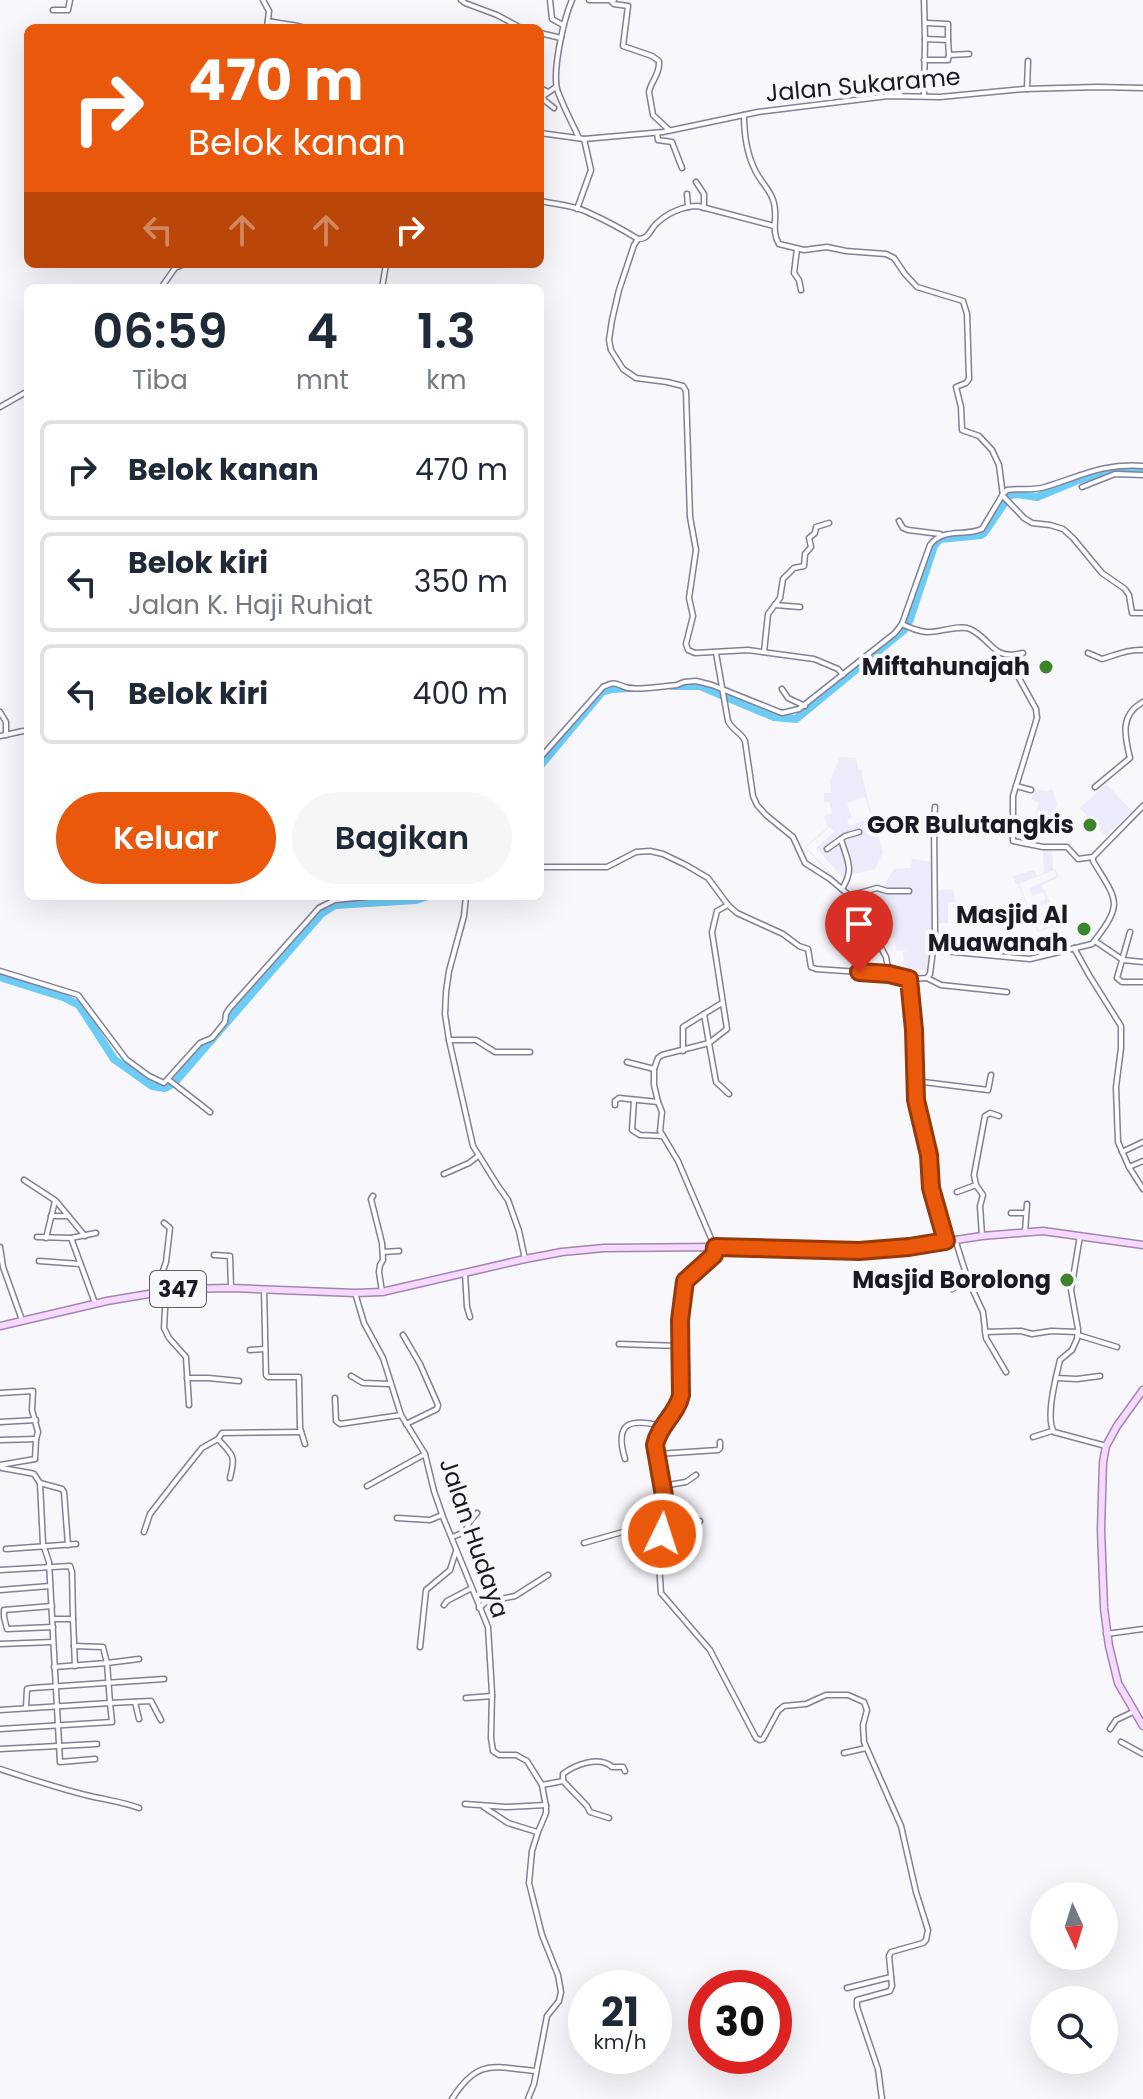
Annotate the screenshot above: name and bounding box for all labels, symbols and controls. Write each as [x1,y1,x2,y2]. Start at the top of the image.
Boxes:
text: 470 m [188,41,364,120]
icon: right [56,56,160,160]
street label: Jalan Sukarame [764,60,962,109]
text: Belok kanan [188,117,406,168]
icon: left [136,208,180,252]
icon: ahead [220,208,264,252]
icon: ahead [304,208,348,252]
icon: right [388,208,432,252]
text: 06:59 [92,298,228,365]
text: 4 [306,298,338,365]
text: 1.3 [417,298,476,365]
text: Tiba [132,362,188,398]
text: mnt [296,362,349,398]
text: km [426,362,466,398]
icon: right [60,448,104,492]
text: Belok kanan [128,448,319,491]
text: 470 m [415,448,508,491]
text: Belok kiri [128,541,268,584]
icon: left [60,560,104,604]
text: 350 m [414,560,508,603]
text: Jalan K. Haji Ruhiat [128,587,373,623]
place label: Miftahunajah [862,650,1030,683]
marker: Miftahunajah [1037,658,1055,676]
icon: left [60,672,104,716]
text: Belok kiri [128,672,268,715]
text: 400 m [413,672,508,715]
button: Keluar [56,792,276,884]
button: Bagikan [292,792,512,884]
place label: GOR Bulutangkis [867,808,1074,841]
marker: GOR Bulutangkis [1081,816,1099,834]
pin [825,890,893,972]
place label: Masjid Al Muawanah [928,898,1068,959]
icon: arrive [837,902,881,946]
marker: Masjid Al Muawanah [1075,920,1093,938]
place label: Masjid Borolong [852,1263,1051,1296]
road number: 347 [150,1271,206,1307]
marker: Masjid Borolong [1058,1271,1076,1289]
street label: Jalan Hudaya [432,1454,517,1622]
position arrow [620,1492,704,1576]
north arrow [1030,1882,1118,1970]
map controls [1030,1882,1118,2074]
speed limit sign: 30 [688,1970,792,2074]
text: 21 [601,1984,639,2040]
button: search [1030,1986,1118,2074]
text: km/h [593,2028,647,2056]

